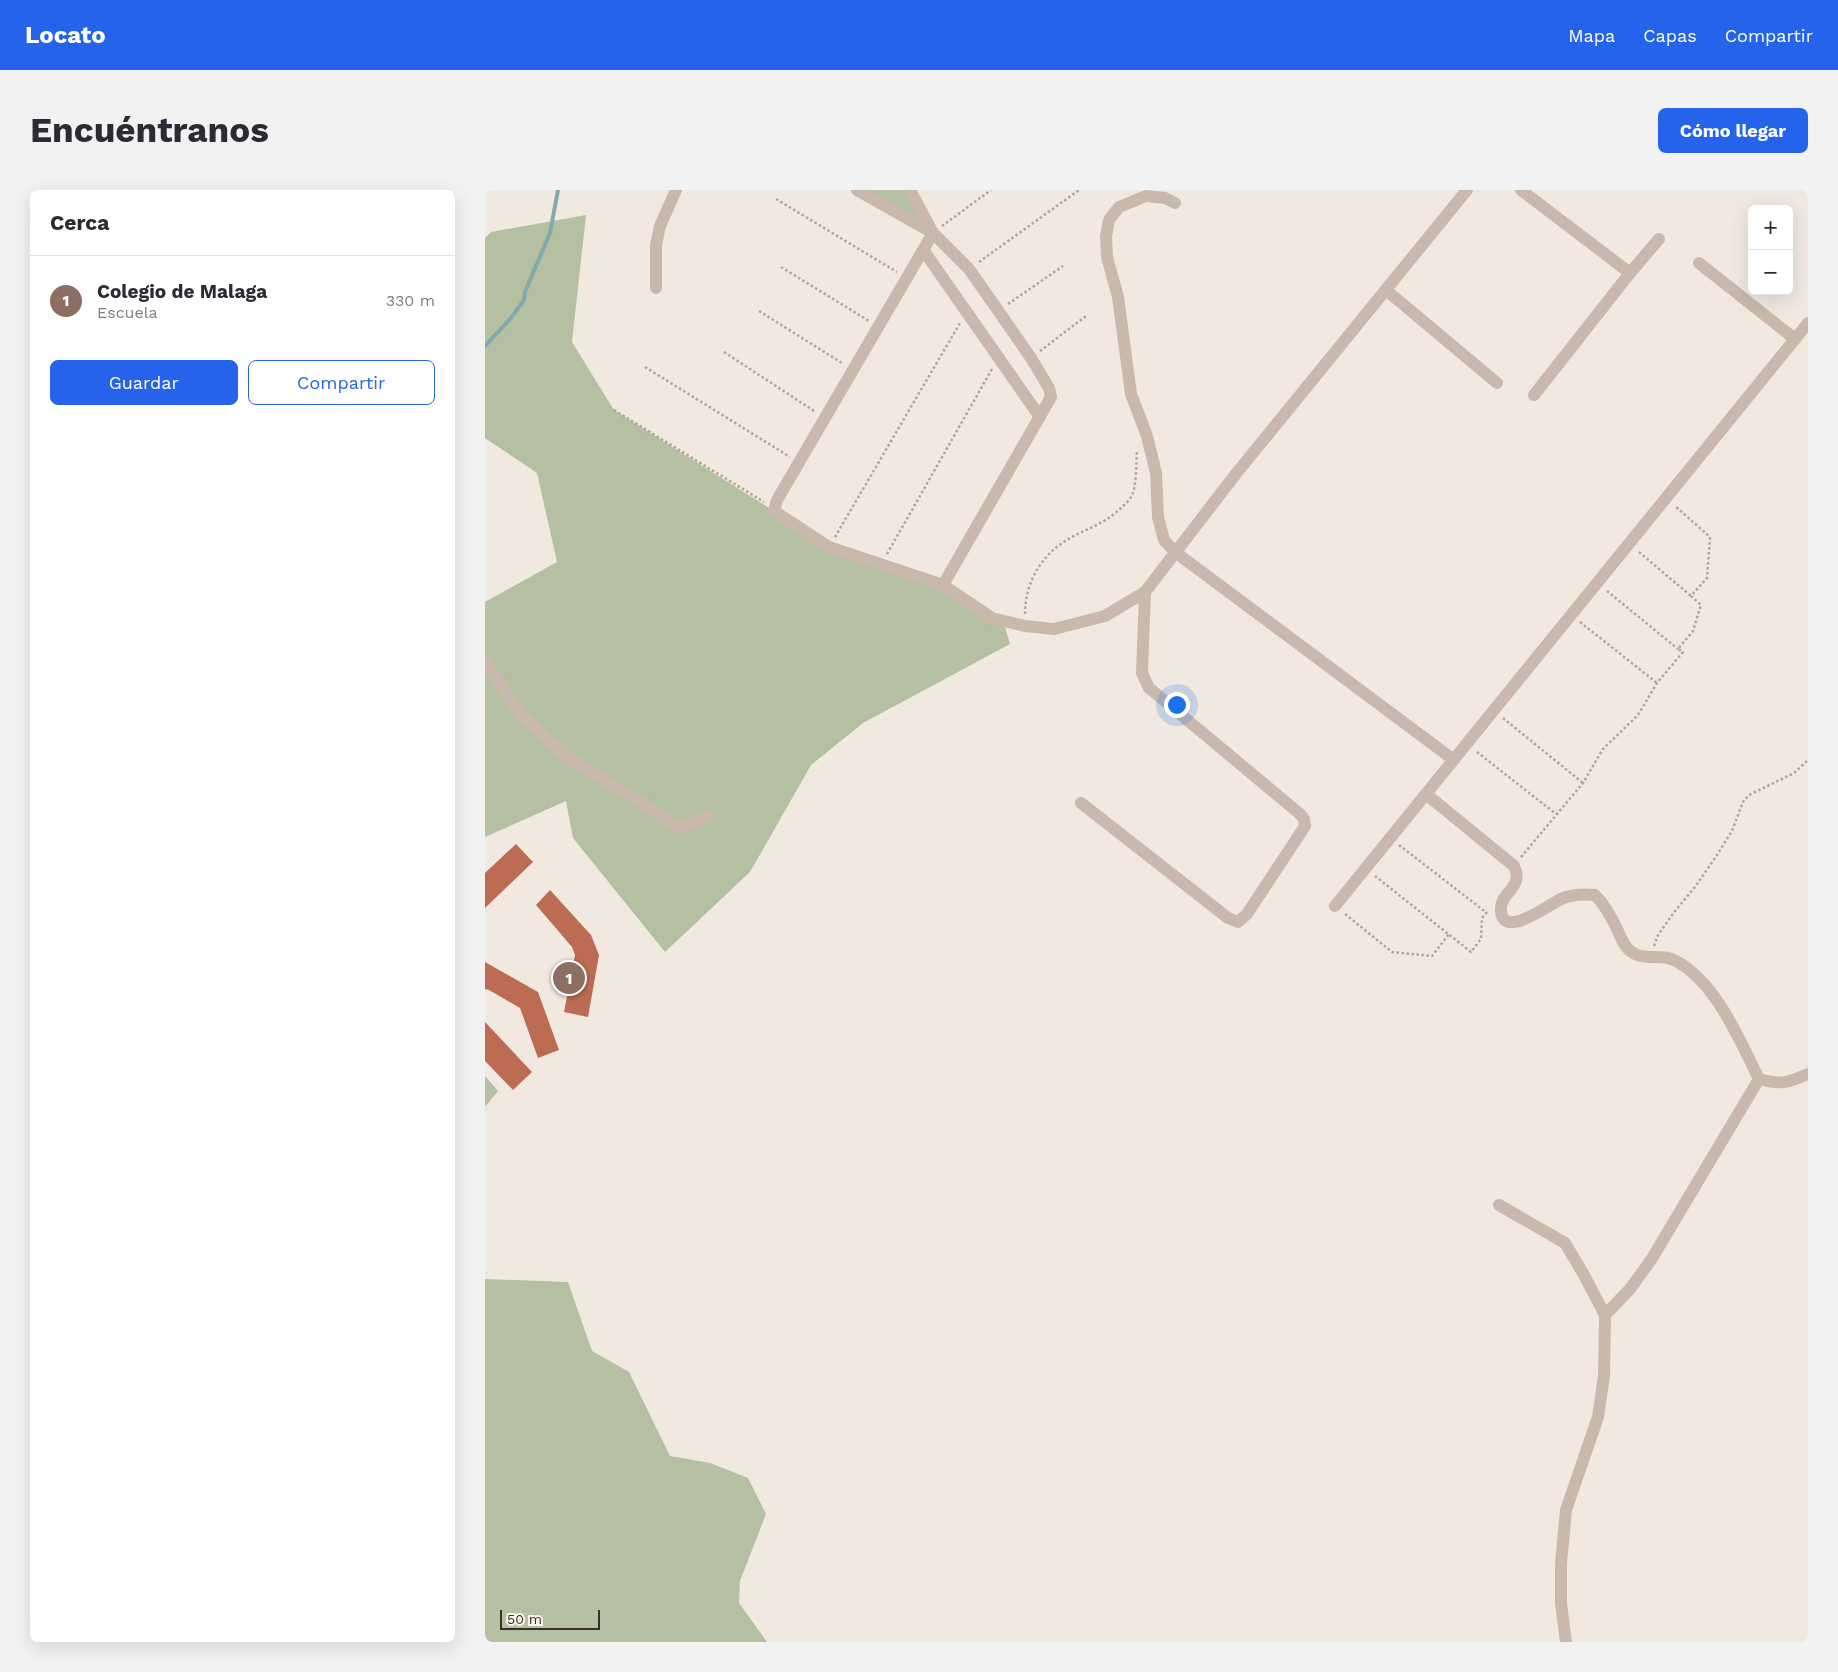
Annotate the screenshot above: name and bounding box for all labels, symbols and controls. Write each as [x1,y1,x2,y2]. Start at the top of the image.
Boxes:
text: Locato [25,21,106,49]
text: Mapa [1568,25,1615,46]
text: Capas [1643,25,1697,46]
text: Compartir [1725,25,1813,46]
button: Cómo llegar [1658,108,1808,153]
text: Encuéntranos [30,109,269,151]
map controls [1748,205,1793,295]
button: + [1748,205,1793,250]
text: Cerca [50,210,109,235]
button: − [1748,250,1793,295]
text: Colegio de Malaga [97,280,267,303]
text: 1 [63,291,69,310]
text: 330 m [386,291,435,310]
text: Escuela [97,303,158,322]
button: Guardar [50,360,238,405]
button: Compartir [248,360,435,405]
your location [1164,692,1190,718]
pin: 1 [553,959,585,997]
scale bar [500,1607,600,1630]
text: 50 m [507,1611,542,1627]

